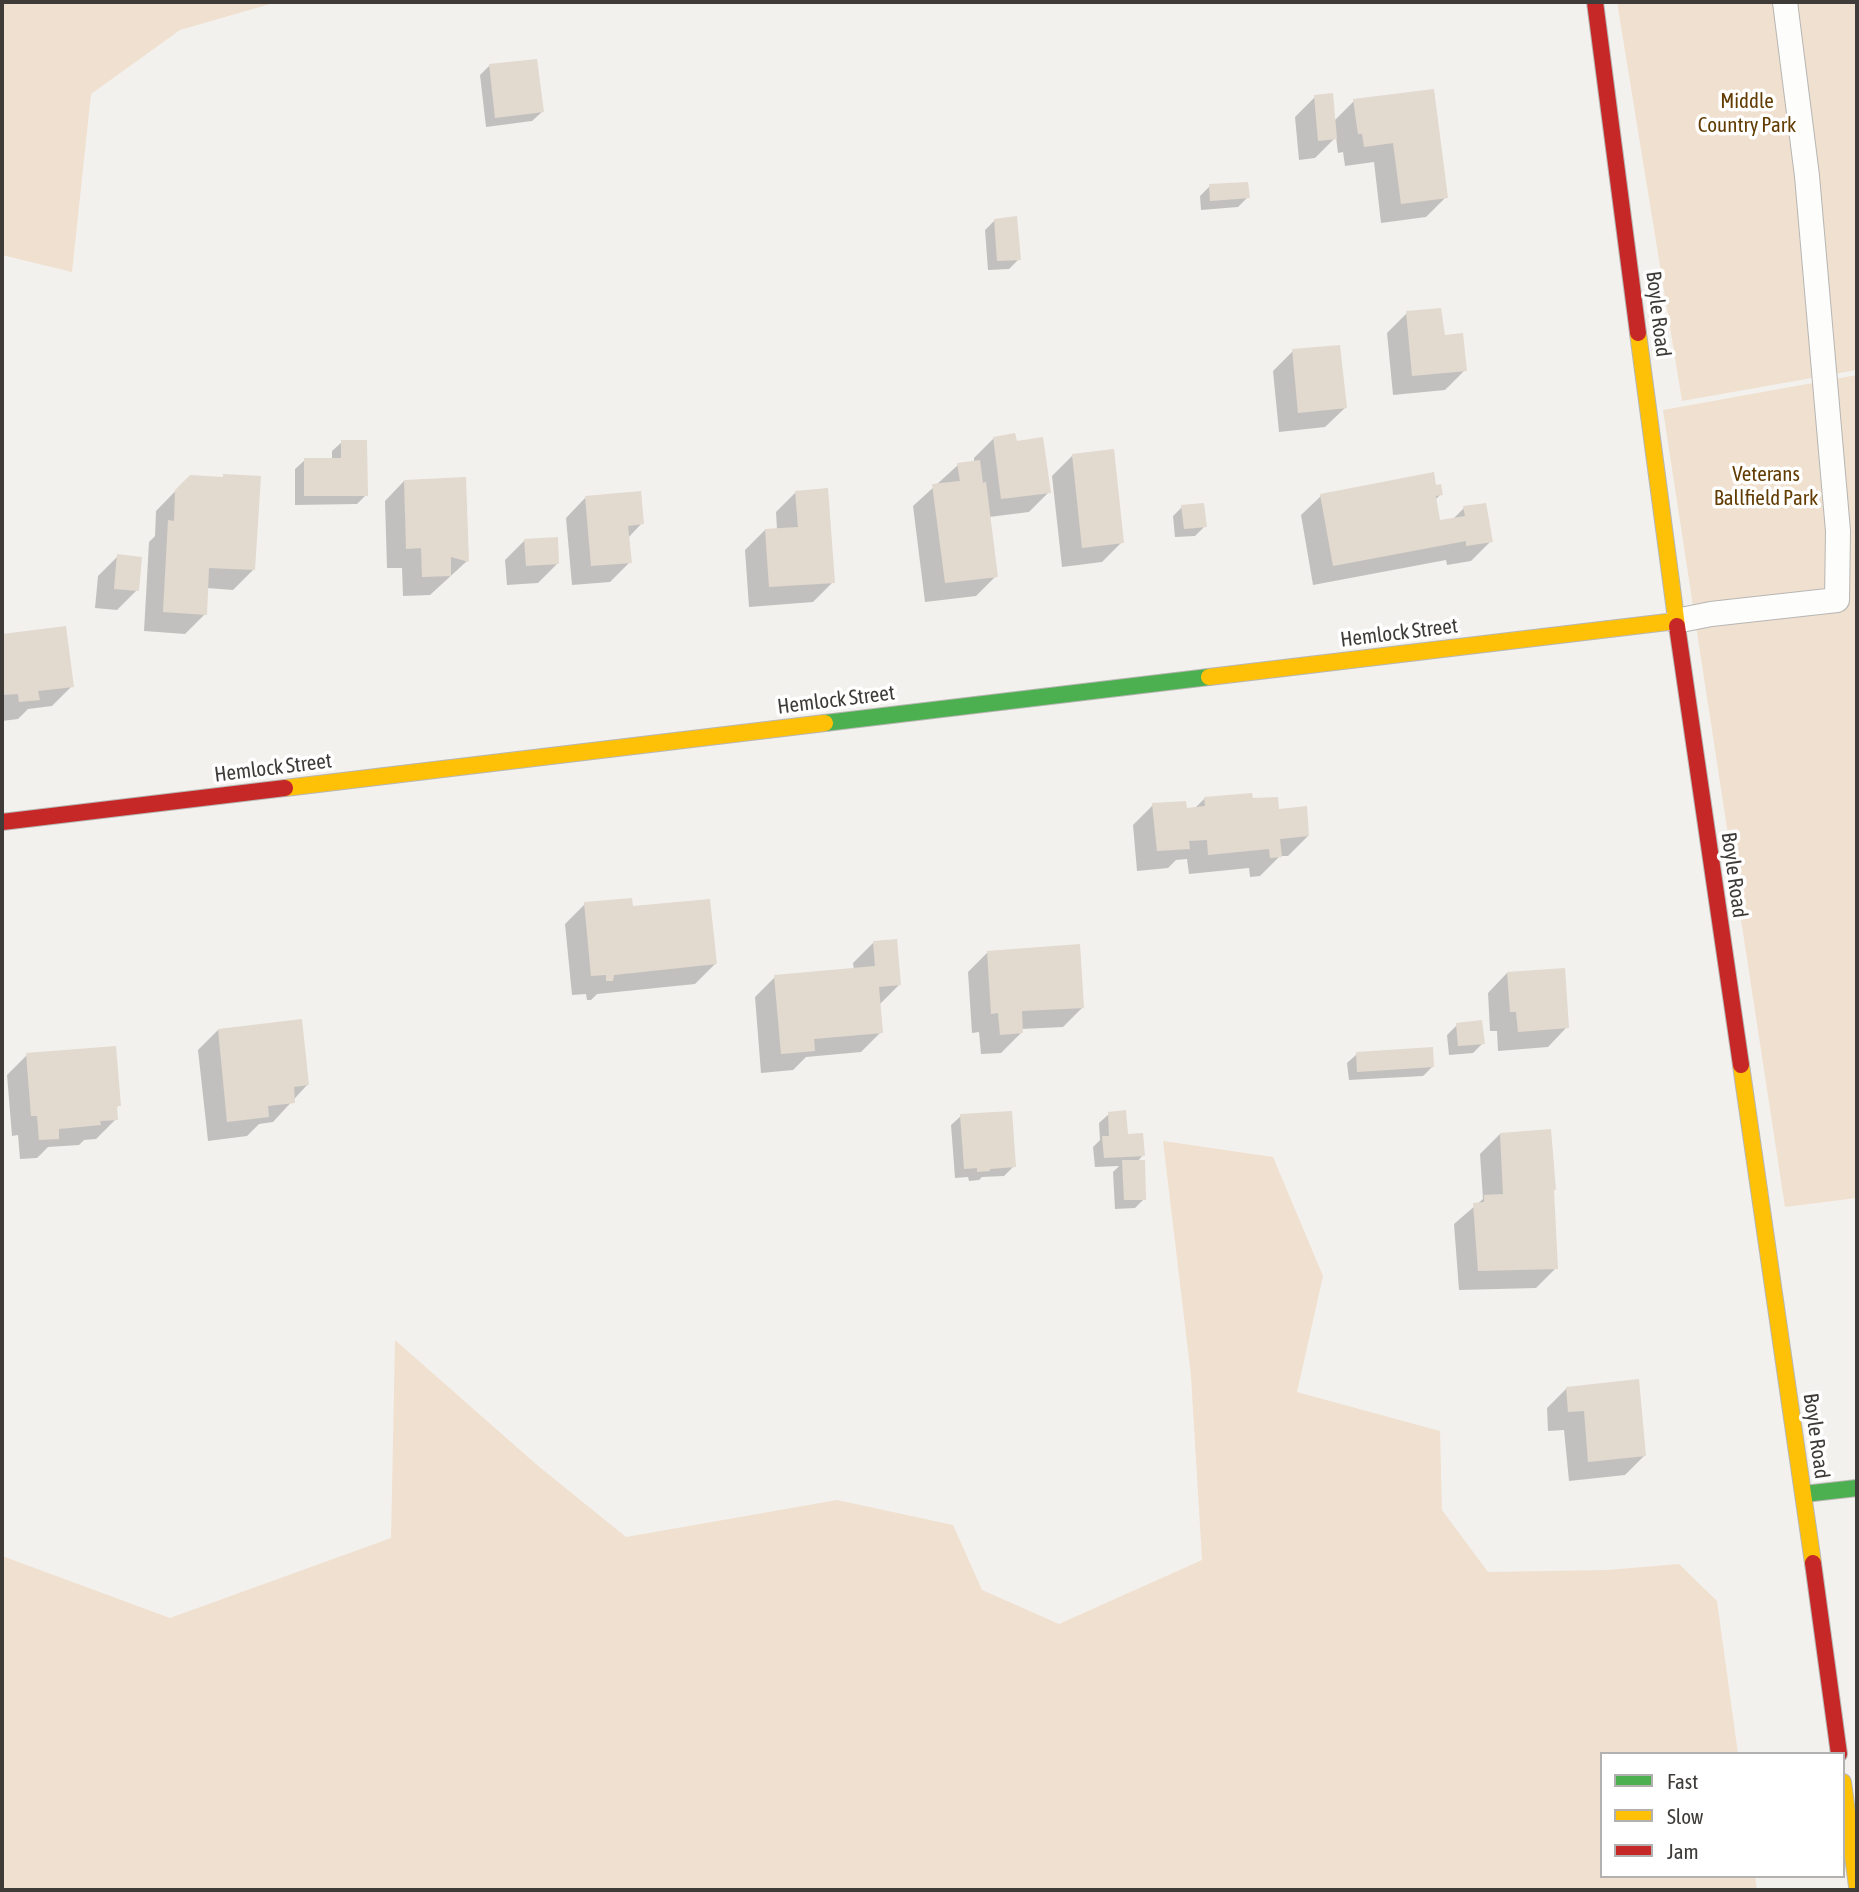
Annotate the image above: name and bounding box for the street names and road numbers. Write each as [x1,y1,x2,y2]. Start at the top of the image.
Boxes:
street label: Boyle Road [1640,270,1676,358]
street label: Hemlock Street [1339,613,1459,653]
street label: Hemlock Street [776,680,896,720]
street label: Hemlock Street [213,748,333,788]
street label: Boyle Road [1716,831,1752,919]
street label: Boyle Road [1798,1392,1834,1480]

